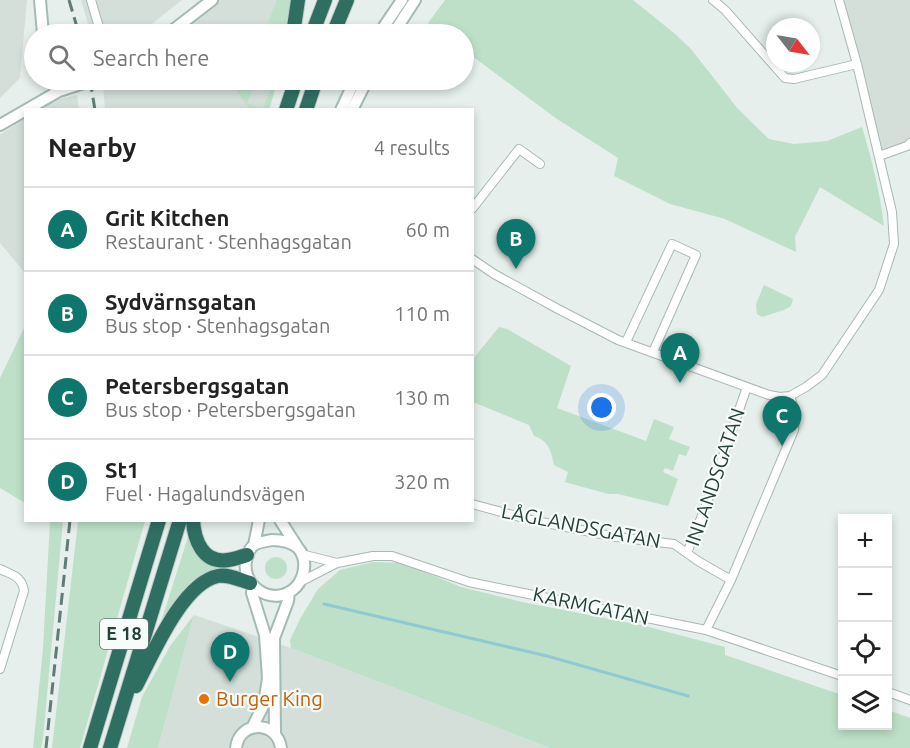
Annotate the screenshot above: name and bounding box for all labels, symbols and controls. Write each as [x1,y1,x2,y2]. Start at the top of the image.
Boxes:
north arrow [766,18,820,72]
search box [24,24,474,90]
icon: search [45,41,78,74]
text: Search here [93,45,209,70]
text: Nearby [48,133,136,162]
text: 4 results [374,136,450,159]
text: Grit Kitchen [105,205,229,230]
text: A [60,218,75,241]
text: 60 m [406,218,450,241]
pin: B [496,220,536,269]
text: Restaurant · Stenhagsgatan [105,230,352,253]
text: Sydvärnsgatan [105,289,256,314]
text: B [61,302,74,325]
text: 110 m [394,302,450,325]
text: Bus stop · Stenhagsgatan [105,314,330,337]
pin: A [660,334,700,383]
text: Petersbergsgatan [105,373,289,398]
text: C [61,386,74,409]
text: 130 m [394,386,450,409]
your location [587,393,616,422]
pin: C [762,396,802,446]
text: Bus stop · Petersbergsgatan [105,398,356,421]
street label: INLANDSGATAN [680,405,749,549]
text: St1 [105,457,139,482]
text: D [60,470,75,493]
text: 320 m [394,470,450,493]
text: Fuel · Hagalundsvägen [105,482,305,505]
street label: LÅGLANDSGATAN [499,499,663,552]
map controls [838,514,892,730]
button: + [838,514,892,568]
button: − [838,568,892,622]
street label: KARMGATAN [531,582,651,629]
road number: E 18 [100,619,148,649]
button: locate [838,622,892,676]
pin: D [210,632,250,682]
button: layers [838,676,892,730]
place label: Burger King [216,687,323,710]
marker: Burger King [197,692,211,706]

